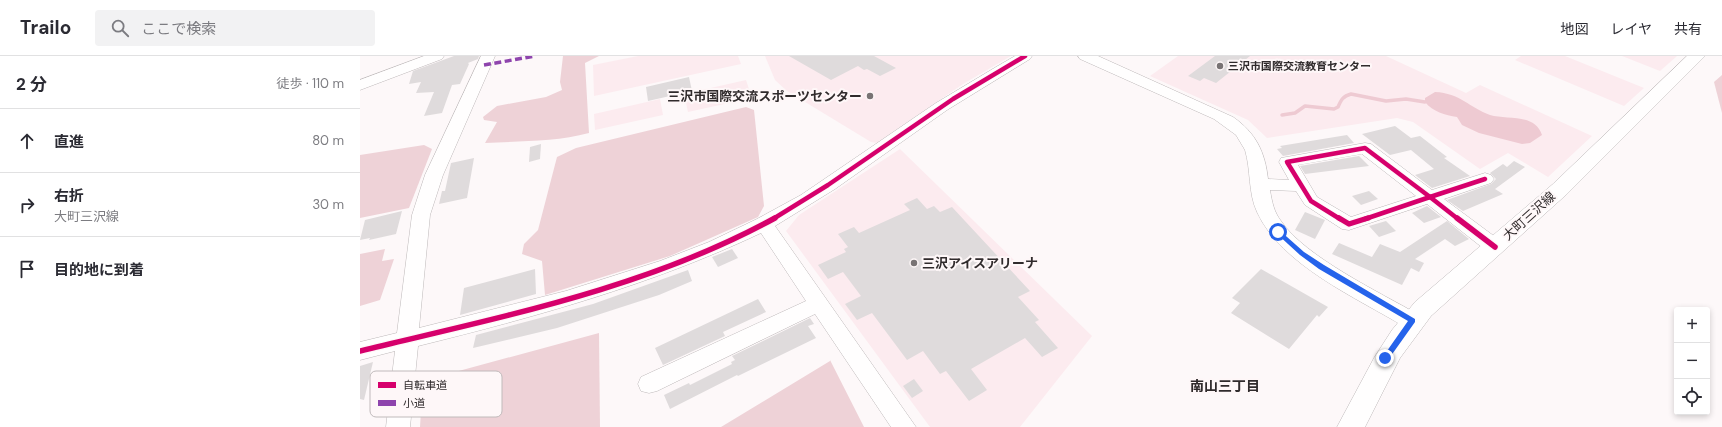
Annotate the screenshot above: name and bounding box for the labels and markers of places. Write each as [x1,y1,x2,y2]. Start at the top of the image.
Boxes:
place label: 三沢市国際交流教育センター [1228,59,1371,73]
marker: 三沢市国際交流教育センター [1215,61,1225,71]
place label: 三沢市国際交流スポーツセンター [667,88,862,105]
marker: 三沢市国際交流スポーツセンター [865,91,875,101]
place label: 三沢アイスアリーナ [922,255,1038,272]
marker: 三沢アイスアリーナ [909,258,919,268]

